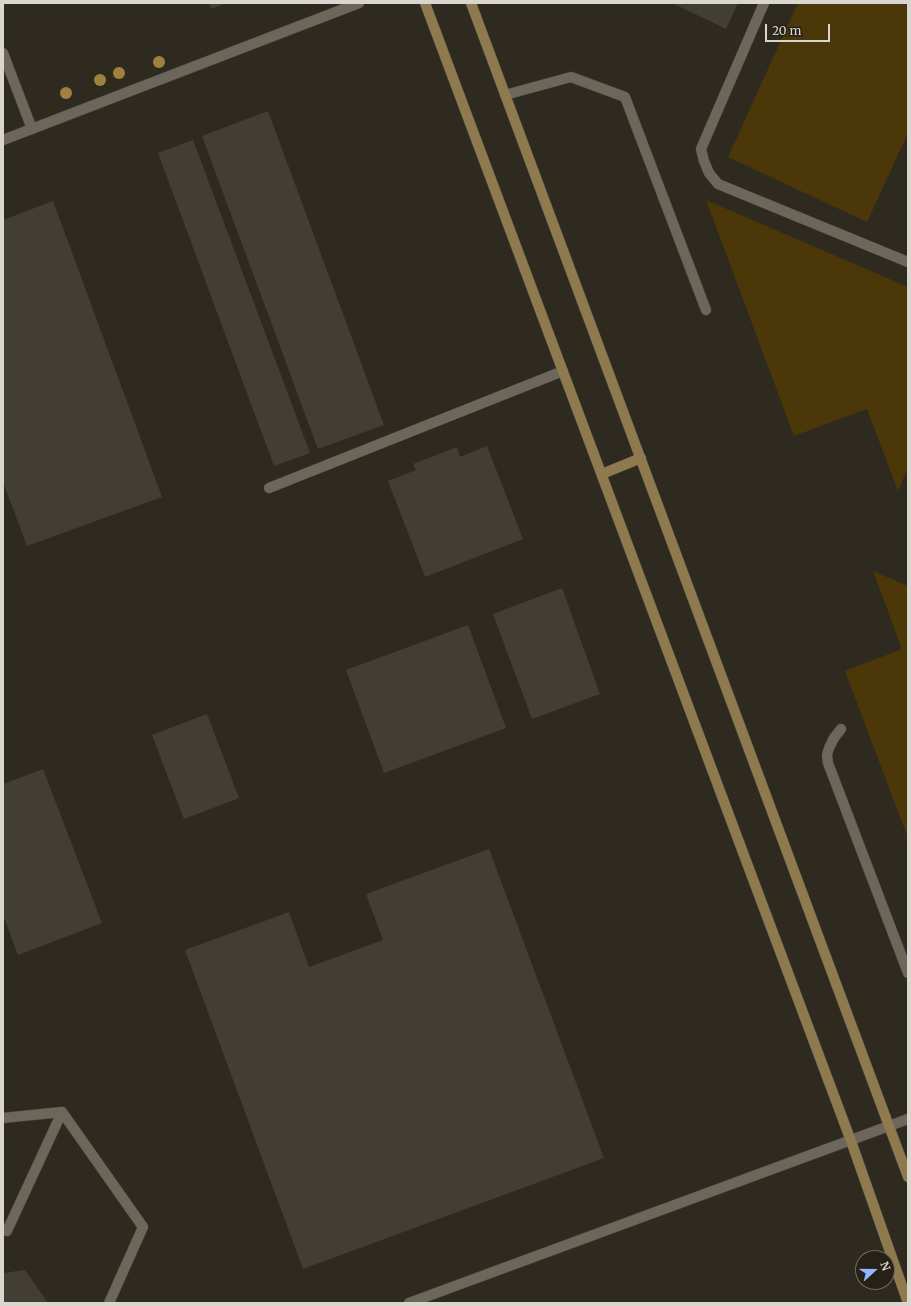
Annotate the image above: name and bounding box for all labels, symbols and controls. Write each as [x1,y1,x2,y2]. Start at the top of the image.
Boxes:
scale bar [767,16,832,42]
text: 20 m [772,23,801,38]
north arrow [855,1250,895,1290]
text: N [877,1259,893,1273]

